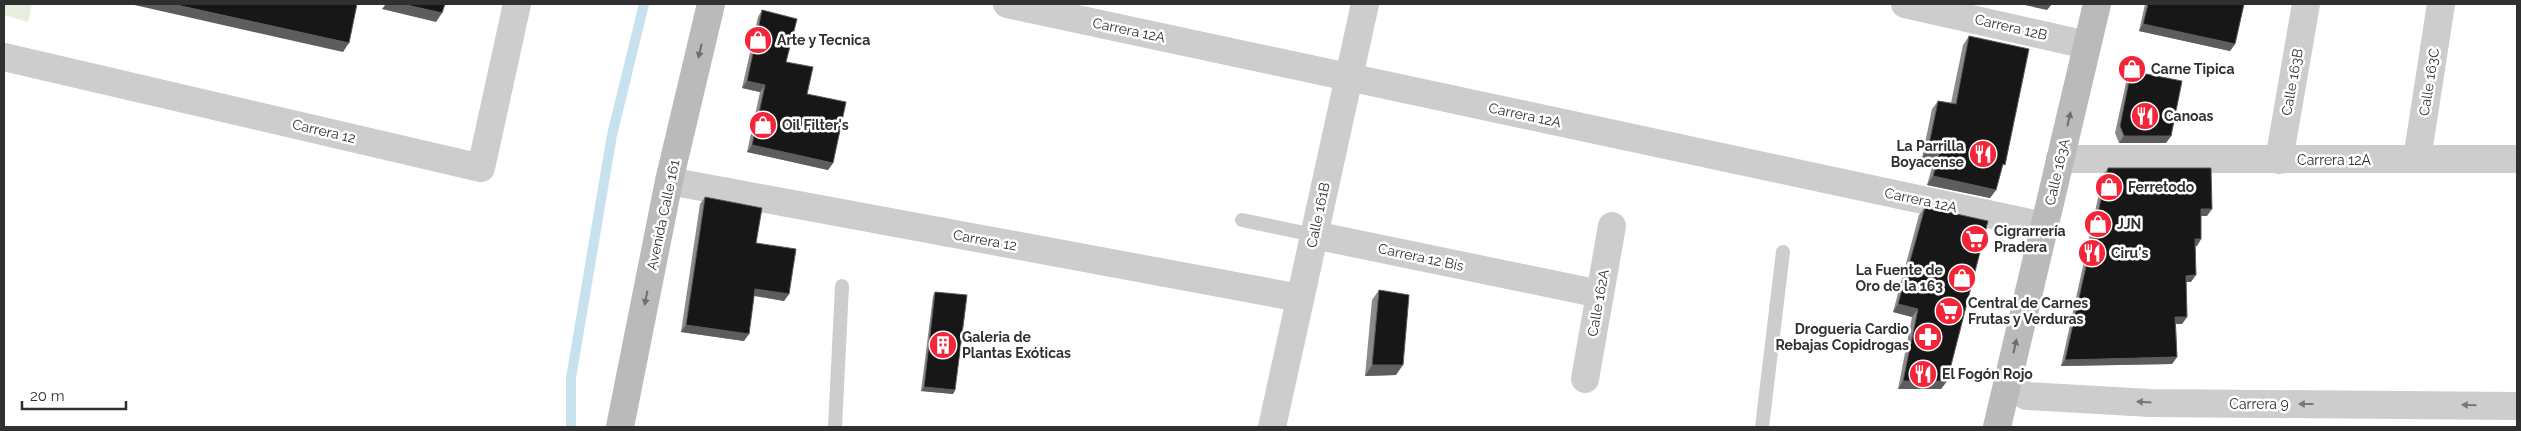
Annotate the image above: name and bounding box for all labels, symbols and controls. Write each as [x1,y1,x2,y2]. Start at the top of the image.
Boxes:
street label: Carrera 12B [1973,11,2049,43]
street label: Carrera 12A [1091,14,1167,46]
shop icon: Arte y Tecnica [743,25,773,55]
place label: Arte y Tecnica [777,32,870,48]
one-way arrow [696,44,704,59]
street label: Calle 163B [2278,47,2306,117]
street label: Calle 163C [2416,47,2442,117]
shop icon: Carne Tipica [2117,54,2147,84]
place label: Carne Tipica [2151,61,2234,77]
street label: Carrera 12A [1487,99,1563,131]
restaurant icon: Canoas [2130,101,2160,131]
place label: Canoas [2164,108,2214,124]
shop icon: Oil Filter's [748,110,778,140]
one-way arrow [2065,112,2073,127]
street label: Carrera 12 [291,116,357,146]
place label: Oil Filter's [782,117,849,133]
street label: Calle 163A [2042,137,2073,207]
place label: La Parrilla Boyacense [1891,138,1965,170]
restaurant icon: La Parrilla Boyacense [1968,139,1998,169]
street label: Carrera 12A [2297,152,2371,168]
street label: Avenida Calle 161 [643,158,683,272]
shop icon: Ferretodo [2094,172,2124,202]
place label: Ferretodo [2128,179,2195,195]
street label: Calle 161B [1303,181,1333,249]
street label: Carrera 12A [1883,184,1959,216]
shop icon: JJN [2083,209,2113,239]
place label: JJN [2117,216,2141,232]
place label: Cigrarrería Pradera [1994,223,2066,255]
supermarket icon: Cigrarrería Pradera [1960,224,1990,254]
street label: Carrera 12 [952,227,1018,253]
restaurant icon: Ciru's [2077,238,2107,268]
street label: Carrera 12 Bis [1377,240,1466,274]
place label: Ciru's [2111,245,2148,261]
place label: La Fuente de Oro de la 163 [1856,262,1944,294]
shop icon: La Fuente de Oro de la 163 [1947,263,1977,293]
street label: Calle 162A [1584,268,1612,338]
one-way arrow [642,290,650,305]
place label: Central de Carnes Frutas y Verduras [1968,295,2088,327]
supermarket icon: Central de Carnes Frutas y Verduras [1934,296,1964,326]
place label: Drogueria Cardio Rebajas Copidrogas [1776,321,1910,353]
pharmacy icon: Drogueria Cardio Rebajas Copidrogas [1913,322,1943,352]
place label: Galeria de Plantas Exóticas [962,329,1071,361]
building icon: Galeria de Plantas Exóticas [928,330,958,360]
one-way arrow [2012,338,2020,353]
restaurant icon: El Fogón Rojo [1908,359,1938,389]
place label: El Fogón Rojo [1942,366,2033,382]
scale bar [22,378,126,410]
text: 20 m [30,387,65,405]
street label: Carrera 9 [2229,396,2289,412]
one-way arrow [2135,398,2151,406]
one-way arrow [2298,400,2314,408]
one-way arrow [2460,401,2476,409]

